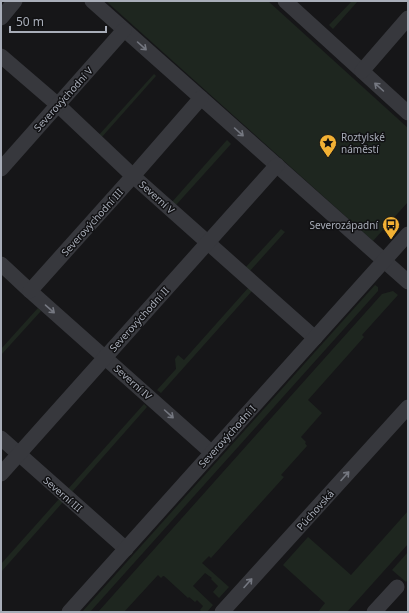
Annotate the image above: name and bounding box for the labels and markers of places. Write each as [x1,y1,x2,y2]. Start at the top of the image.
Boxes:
place label: Roztylské náměstí [341,130,385,156]
place icon: Roztylské náměstí [318,133,338,158]
bus stop icon: Severozápadní [381,215,401,240]
place label: Severozápadní [309,218,378,232]

